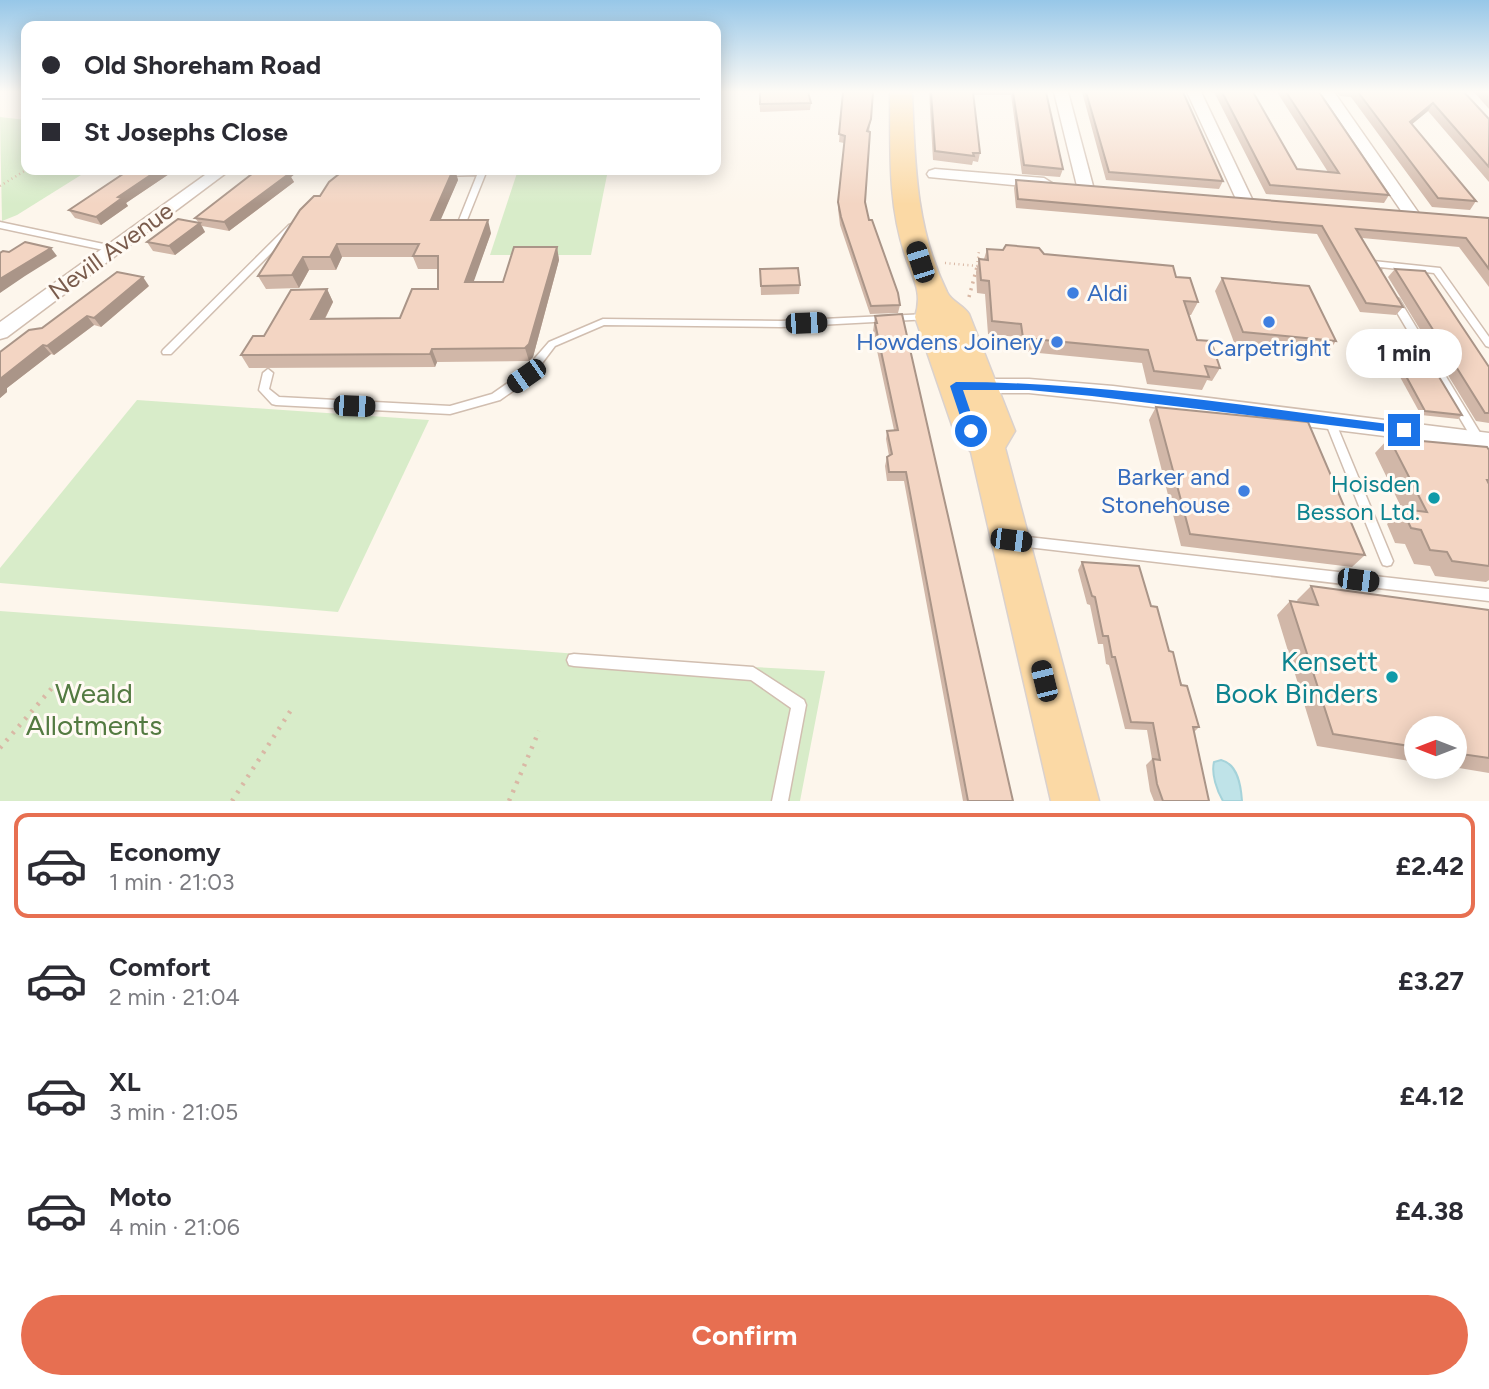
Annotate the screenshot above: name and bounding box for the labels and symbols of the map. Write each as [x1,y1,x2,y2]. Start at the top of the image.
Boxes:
street label: Nevill Avenue [43,196,179,306]
car [904,239,937,285]
place label: Aldi [1087,278,1128,307]
marker: Aldi [1065,285,1081,301]
car [785,312,828,334]
marker: Carpetright [1261,314,1277,330]
place label: Howdens Joinery [856,327,1043,356]
callout: 1 min [1346,328,1462,378]
place label: Carpetright [1207,333,1331,362]
marker: Howdens Joinery [1049,334,1065,350]
car [503,355,550,397]
car [333,395,376,417]
route end [1388,414,1420,446]
route start [955,415,987,447]
place label: Barker and Stonehouse [1101,462,1230,519]
place label: Hoisden Besson Ltd. [1296,469,1420,526]
marker: Barker and Stonehouse [1236,483,1252,499]
marker: Hoisden Besson Ltd. [1426,490,1442,506]
car [989,527,1034,553]
car [1336,567,1381,593]
place label: Kensett Book Binders [1214,644,1378,710]
car [1029,658,1060,704]
marker: Kensett Book Binders [1384,669,1400,685]
park label: Weald Allotments [26,676,162,742]
north arrow [1404,716,1466,779]

